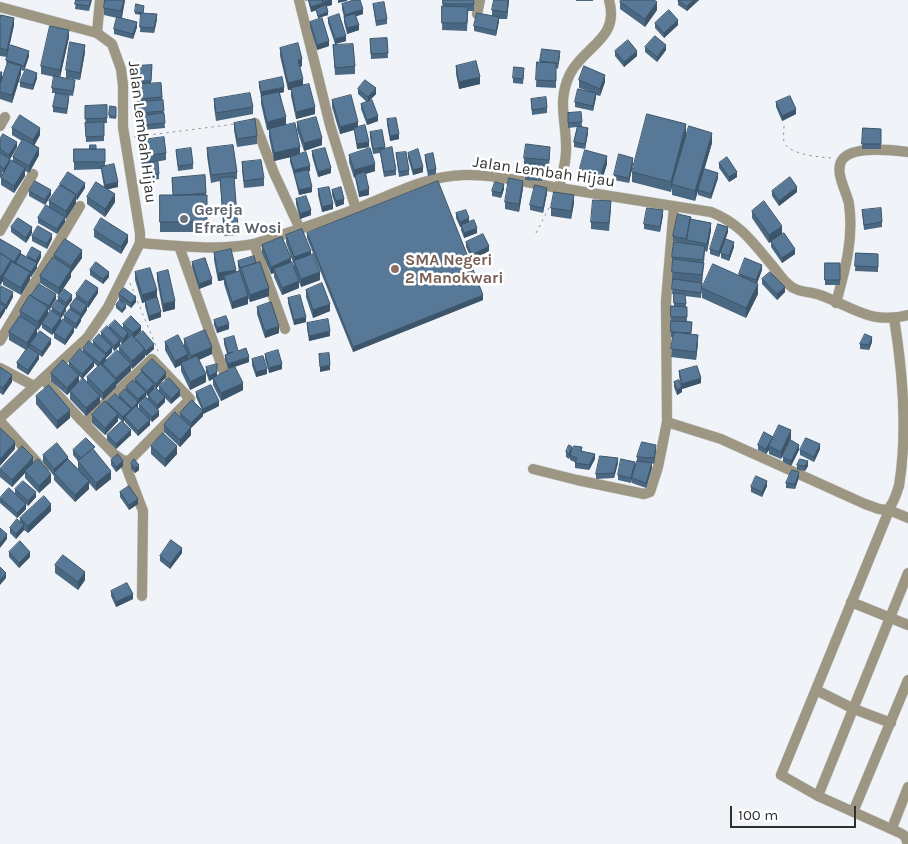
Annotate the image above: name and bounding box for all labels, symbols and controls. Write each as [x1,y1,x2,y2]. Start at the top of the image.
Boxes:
street label: Jalan Lembah Hijau [124,60,160,204]
street label: Jalan Lembah Hijau [472,153,616,191]
place label: Gereja Efrata Wosi [194,200,282,238]
marker: Gereja Efrata Wosi [178,213,190,225]
place label: SMA Negeri 2 Manokwari [405,250,504,288]
marker: SMA Negeri 2 Manokwari [389,263,401,275]
scale bar [733,796,859,828]
text: 100 m [738,806,778,824]

